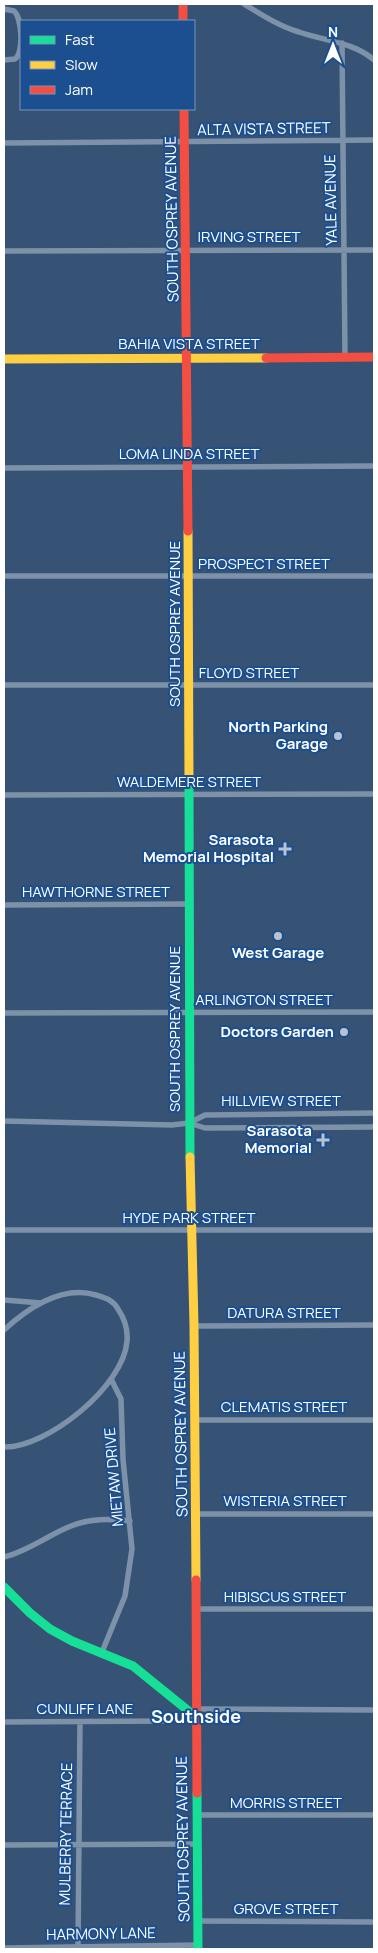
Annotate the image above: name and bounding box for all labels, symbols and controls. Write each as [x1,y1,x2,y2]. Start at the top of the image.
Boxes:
legend [20,20,195,110]
north arrow [308,20,358,70]
text: N [328,22,338,41]
text: Fast [65,29,94,50]
text: Slow [65,54,98,75]
text: Jam [65,79,93,100]
street label: ALTA VISTA STREET [197,117,331,140]
street label: SOUTH OSPREY AVENUE [160,136,183,302]
street label: YALE AVENUE [319,154,342,246]
street label: IRVING STREET [197,226,301,247]
street label: BAHIA VISTA STREET [118,333,260,354]
street label: LOMA LINDA STREET [119,443,259,464]
street label: SOUTH OSPREY AVENUE [164,541,185,707]
street label: PROSPECT STREET [198,553,330,574]
street label: FLOYD STREET [199,662,299,683]
place label: North Parking Garage [228,716,328,754]
marker: North Parking Garage [332,730,344,742]
street label: WALDEMERE STREET [117,771,261,792]
place label: Sarasota Memorial Hospital [143,829,274,867]
marker: Sarasota Memorial Hospital [278,842,292,856]
street label: HAWTHORNE STREET [22,881,170,902]
marker: West Garage [272,930,284,942]
place label: West Garage [232,942,324,963]
street label: SOUTH OSPREY AVENUE [164,946,185,1112]
street label: ARLINGTON STREET [195,989,333,1010]
place label: Doctors Garden [221,1021,334,1042]
marker: Doctors Garden [338,1026,350,1038]
street label: HILLVIEW STREET [221,1090,341,1111]
place label: Sarasota Memorial [245,1120,312,1158]
marker: Sarasota Memorial [316,1133,330,1147]
street label: HYDE PARK STREET [123,1207,255,1228]
street label: DATURA STREET [227,1302,341,1323]
street label: SOUTH OSPREY AVENUE [169,1351,192,1517]
street label: CLEMATIS STREET [221,1396,347,1417]
street label: MIETAW DRIVE [99,1427,128,1527]
street label: WISTERIA STREET [223,1490,347,1511]
street label: HIBISCUS STREET [224,1586,346,1607]
street label: CUNLIFF LANE [37,1698,133,1719]
district label: Southside [151,1704,241,1728]
street label: SOUTH OSPREY AVENUE [171,1756,194,1922]
street label: MULBERRY TERRACE [54,1762,77,1906]
street label: MORRIS STREET [230,1792,342,1813]
street label: GROVE STREET [234,1898,338,1919]
street label: HARMONY LANE [46,1922,156,1945]

